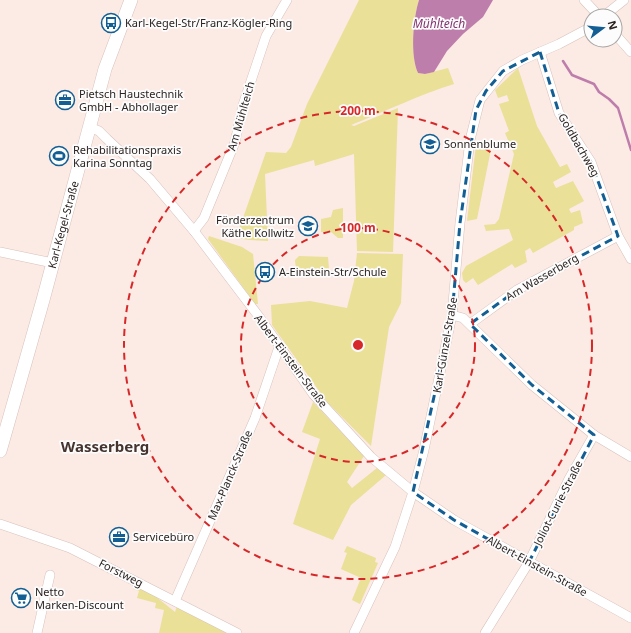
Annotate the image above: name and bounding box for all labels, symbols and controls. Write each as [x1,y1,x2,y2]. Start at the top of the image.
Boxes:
north arrow [583,8,623,48]
bus stop icon: Karl-Kegel-Str/Franz-Kögler-Ring [100,12,122,34]
place label: Karl-Kegel-Str/Franz-Kögler-Ring [125,15,292,30]
water label: Mühlteich [413,15,465,32]
text: N [605,19,622,31]
street label: Am Mühlteich [223,79,258,152]
place label: Pietsch Haustechnik GmbH - Abhollager [79,86,183,114]
office icon: Pietsch Haustechnik GmbH - Abhollager [54,89,76,111]
text: 200 m [340,102,376,119]
street label: Goldbachweg [555,110,604,179]
school or university icon: Sonnenblume [419,133,441,155]
place label: Sonnenblume [444,136,516,151]
place label: Rehabilitationspraxis Karina Sonntag [73,142,181,170]
sports icon: Rehabilitationspraxis Karina Sonntag [48,145,70,167]
street label: Karl-Kegel-Straße [44,179,82,270]
place label: Förderzentrum Käthe Kollwitz [216,212,294,240]
school or university icon: Förderzentrum Käthe Kollwitz [297,215,319,237]
text: 100 m [340,219,376,236]
street label: Am Wasserberg [503,250,581,304]
bus stop icon: A-Einstein-Str/Schule [254,261,276,283]
place label: A-Einstein-Str/Schule [279,264,387,279]
street label: Karl-Günzel-Straße [429,296,460,394]
street label: Albert-Einstein-Straße [251,311,331,410]
centre of rings [351,338,365,352]
street label: Max-Planck-Straße [204,428,255,522]
district label: Wasserberg [61,436,149,456]
street label: Joliot-Curie-Straße [529,457,586,549]
office icon: Servicebüro [108,526,130,548]
place label: Servicebüro [133,529,195,544]
street label: Albert-Einstein-Straße [484,532,590,599]
street label: Forstweg [97,555,146,590]
place label: Netto Marken-Discount [35,584,124,612]
supermarket icon: Netto Marken-Discount [10,587,32,609]

